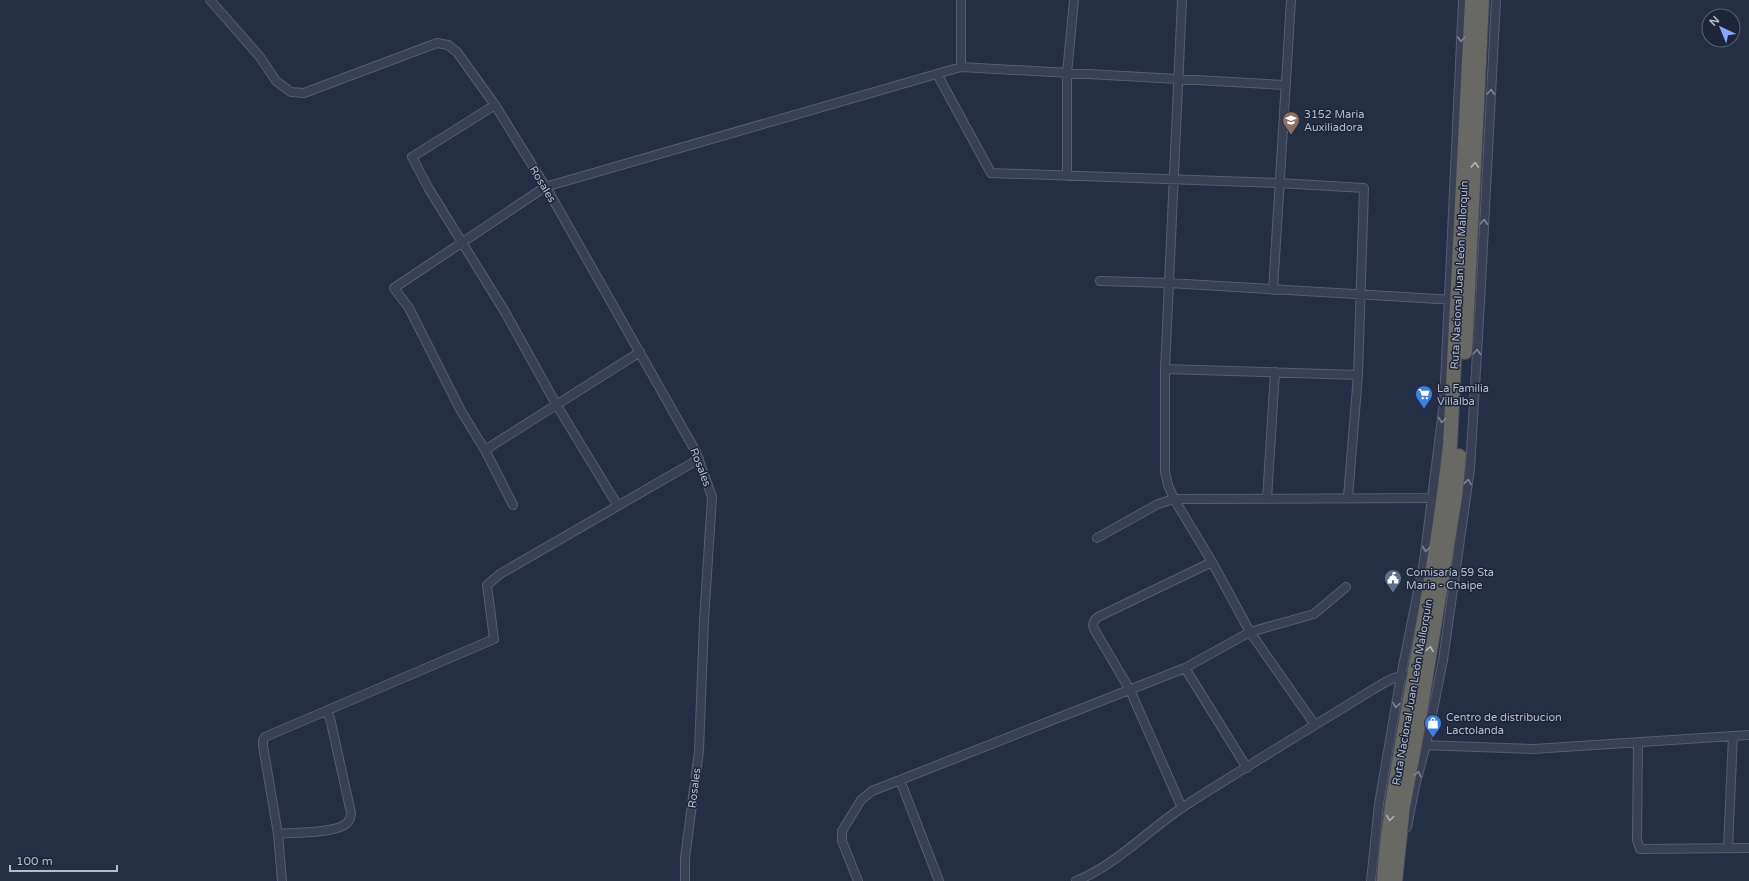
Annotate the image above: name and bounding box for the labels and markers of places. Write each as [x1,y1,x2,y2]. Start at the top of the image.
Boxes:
place label: 3152 Maria Auxiliadora [1304,108,1364,134]
school or university icon: 3152 Maria Auxiliadora [1281,110,1301,135]
place label: La Familia Villalba [1437,382,1489,408]
supermarket icon: La Familia Villalba [1414,384,1434,409]
place label: Comisaría 59 Sta Maria - Chaipe [1406,566,1494,592]
public building icon: Comisaría 59 Sta Maria - Chaipe [1383,568,1403,593]
place label: Centro de distribucion Lactolanda [1446,711,1562,737]
shop icon: Centro de distribucion Lactolanda [1423,713,1443,738]

